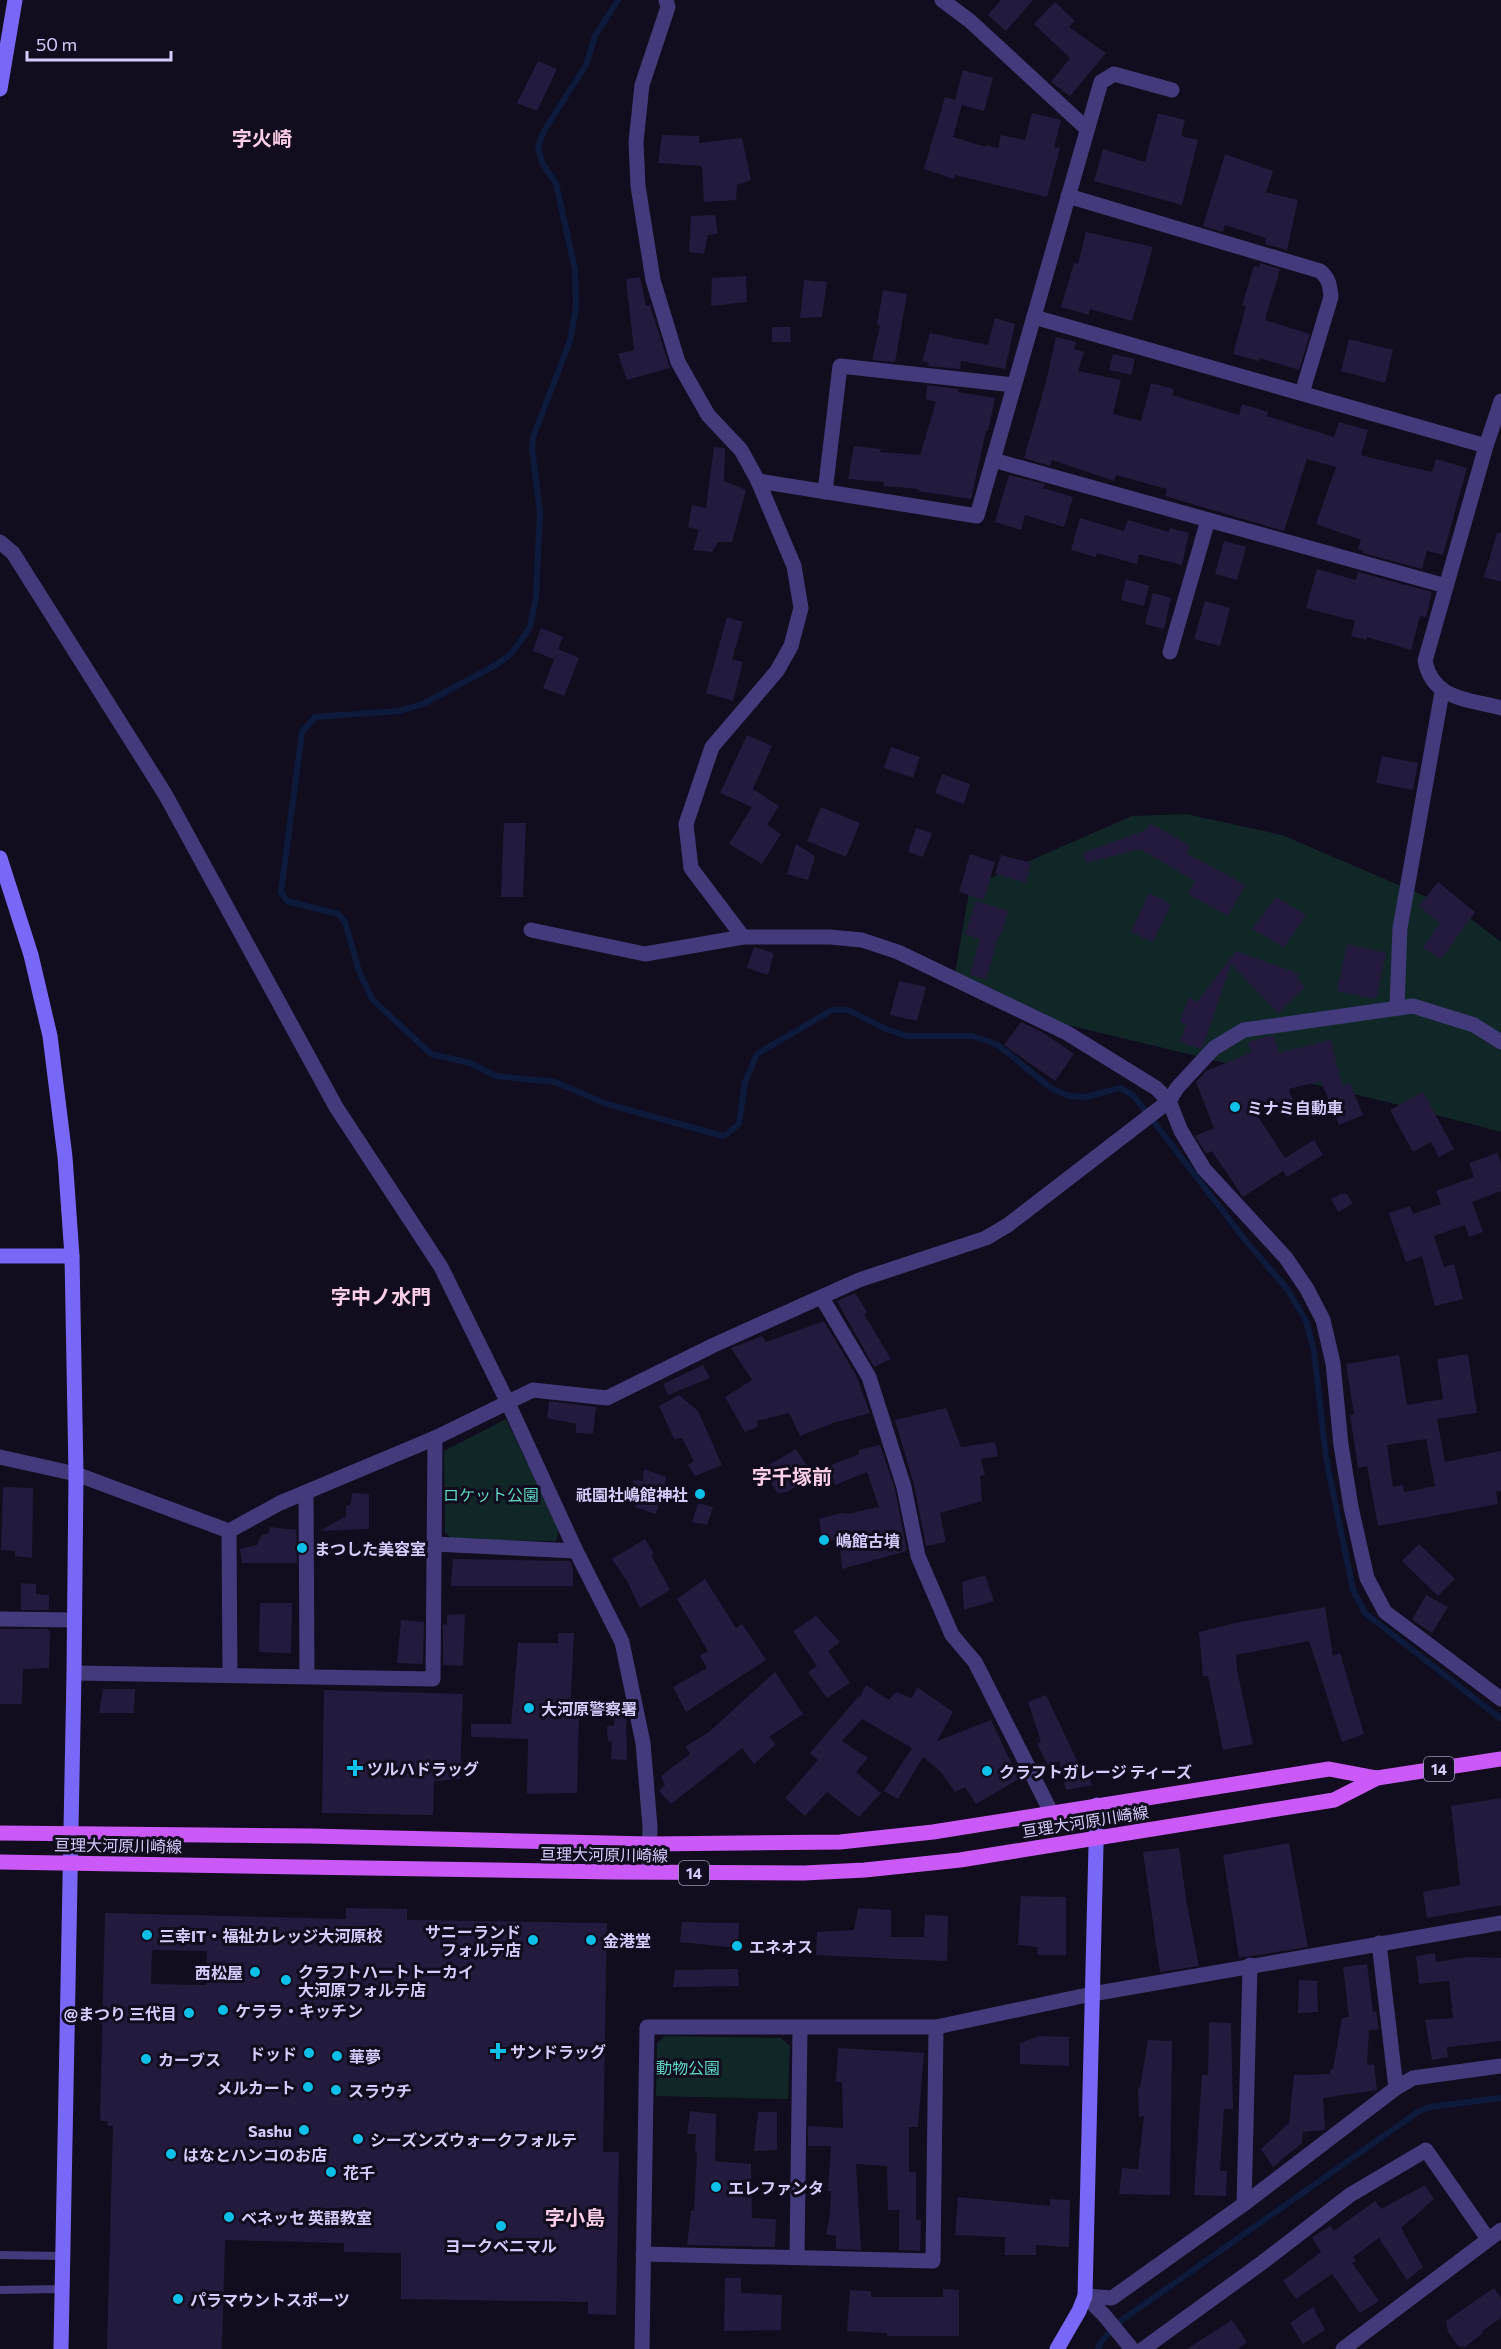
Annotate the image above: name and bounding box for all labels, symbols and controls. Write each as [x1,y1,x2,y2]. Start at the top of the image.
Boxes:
scale bar [27,24,171,62]
text: 50 m [36,33,77,55]
district label: 字火崎 [232,126,292,150]
place label: ミナミ自動車 [1247,1098,1343,1117]
marker: ミナミ自動車 [1228,1100,1242,1114]
district label: 字中ノ水門 [331,1284,431,1308]
district label: 字千塚前 [752,1464,832,1488]
park label: ロケット公園 [443,1485,539,1504]
place label: 祇園社嶋館神社 [576,1485,688,1504]
marker: 祇園社嶋館神社 [693,1487,707,1501]
place label: 嶋館古墳 [836,1531,900,1550]
marker: 嶋館古墳 [817,1533,831,1547]
place label: まつした美容室 [314,1539,426,1558]
marker: まつした美容室 [295,1541,309,1555]
place label: 大河原警察署 [541,1699,637,1718]
marker: 大河原警察署 [522,1701,536,1715]
road number: 14 [1424,1757,1454,1781]
place label: ツルハドラッグ [367,1759,479,1778]
marker: ツルハドラッグ [348,1761,362,1775]
place label: クラフトガレージ ティーズ [999,1762,1192,1781]
marker: クラフトガレージ ティーズ [980,1764,994,1778]
street label: 亘理大河原川崎線 [1020,1802,1150,1840]
street label: 亘理大河原川崎線 [54,1834,182,1856]
street label: 亘理大河原川崎線 [540,1843,668,1865]
road number: 14 [679,1861,709,1885]
place label: サニーランド フォルテ店 [425,1922,521,1959]
place label: 三幸IT・福祉カレッジ大河原校 [159,1926,382,1945]
marker: 三幸IT・福祉カレッジ大河原校 [140,1928,154,1942]
place label: 金港堂 [603,1931,651,1950]
marker: サニーランド フォルテ店 [526,1933,540,1947]
marker: 金港堂 [584,1933,598,1947]
place label: エネオス [749,1937,813,1956]
marker: エネオス [730,1939,744,1953]
place label: クラフトハートトーカイ 大河原フォルテ店 [298,1962,474,1999]
place label: 西松屋 [195,1963,243,1982]
marker: 西松屋 [248,1965,262,1979]
marker: クラフトハートトーカイ 大河原フォルテ店 [279,1973,293,1987]
place label: ケララ・キッチン [235,2001,363,2020]
marker: ケララ・キッチン [216,2003,230,2017]
place label: @まつり 三代目 [64,2004,177,2023]
marker: @まつり 三代目 [182,2006,196,2020]
place label: サンドラッグ [510,2042,606,2061]
place label: ドッド [249,2044,297,2063]
marker: サンドラッグ [491,2044,505,2058]
marker: ドッド [302,2046,316,2060]
place label: 華夢 [349,2047,381,2066]
marker: 華夢 [330,2049,344,2063]
place label: カーブス [158,2050,221,2069]
marker: カーブス [139,2052,153,2066]
park label: 動物公園 [656,2058,720,2077]
place label: メルカート [216,2078,296,2097]
marker: メルカート [301,2080,315,2094]
place label: スラウチ [348,2081,412,2100]
marker: スラウチ [329,2083,343,2097]
place label: Sashu [248,2121,292,2140]
marker: Sashu [297,2123,311,2137]
place label: シーズンズウォークフォルテ [370,2130,577,2149]
marker: シーズンズウォークフォルテ [351,2132,365,2146]
place label: はなとハンコのお店 [183,2145,327,2164]
marker: はなとハンコのお店 [164,2147,178,2161]
place label: 花千 [343,2163,375,2182]
marker: 花千 [324,2165,338,2179]
place label: エレファンタ [728,2178,824,2197]
marker: エレファンタ [709,2180,723,2194]
district label: 字小島 [545,2205,605,2229]
place label: ベネッセ 英語教室 [241,2208,372,2227]
marker: ベネッセ 英語教室 [222,2210,236,2224]
marker: ヨークベニマル [494,2219,508,2233]
place label: ヨークベニマル [445,2236,557,2255]
place label: パラマウントスポーツ [190,2290,350,2309]
marker: パラマウントスポーツ [171,2292,185,2306]

